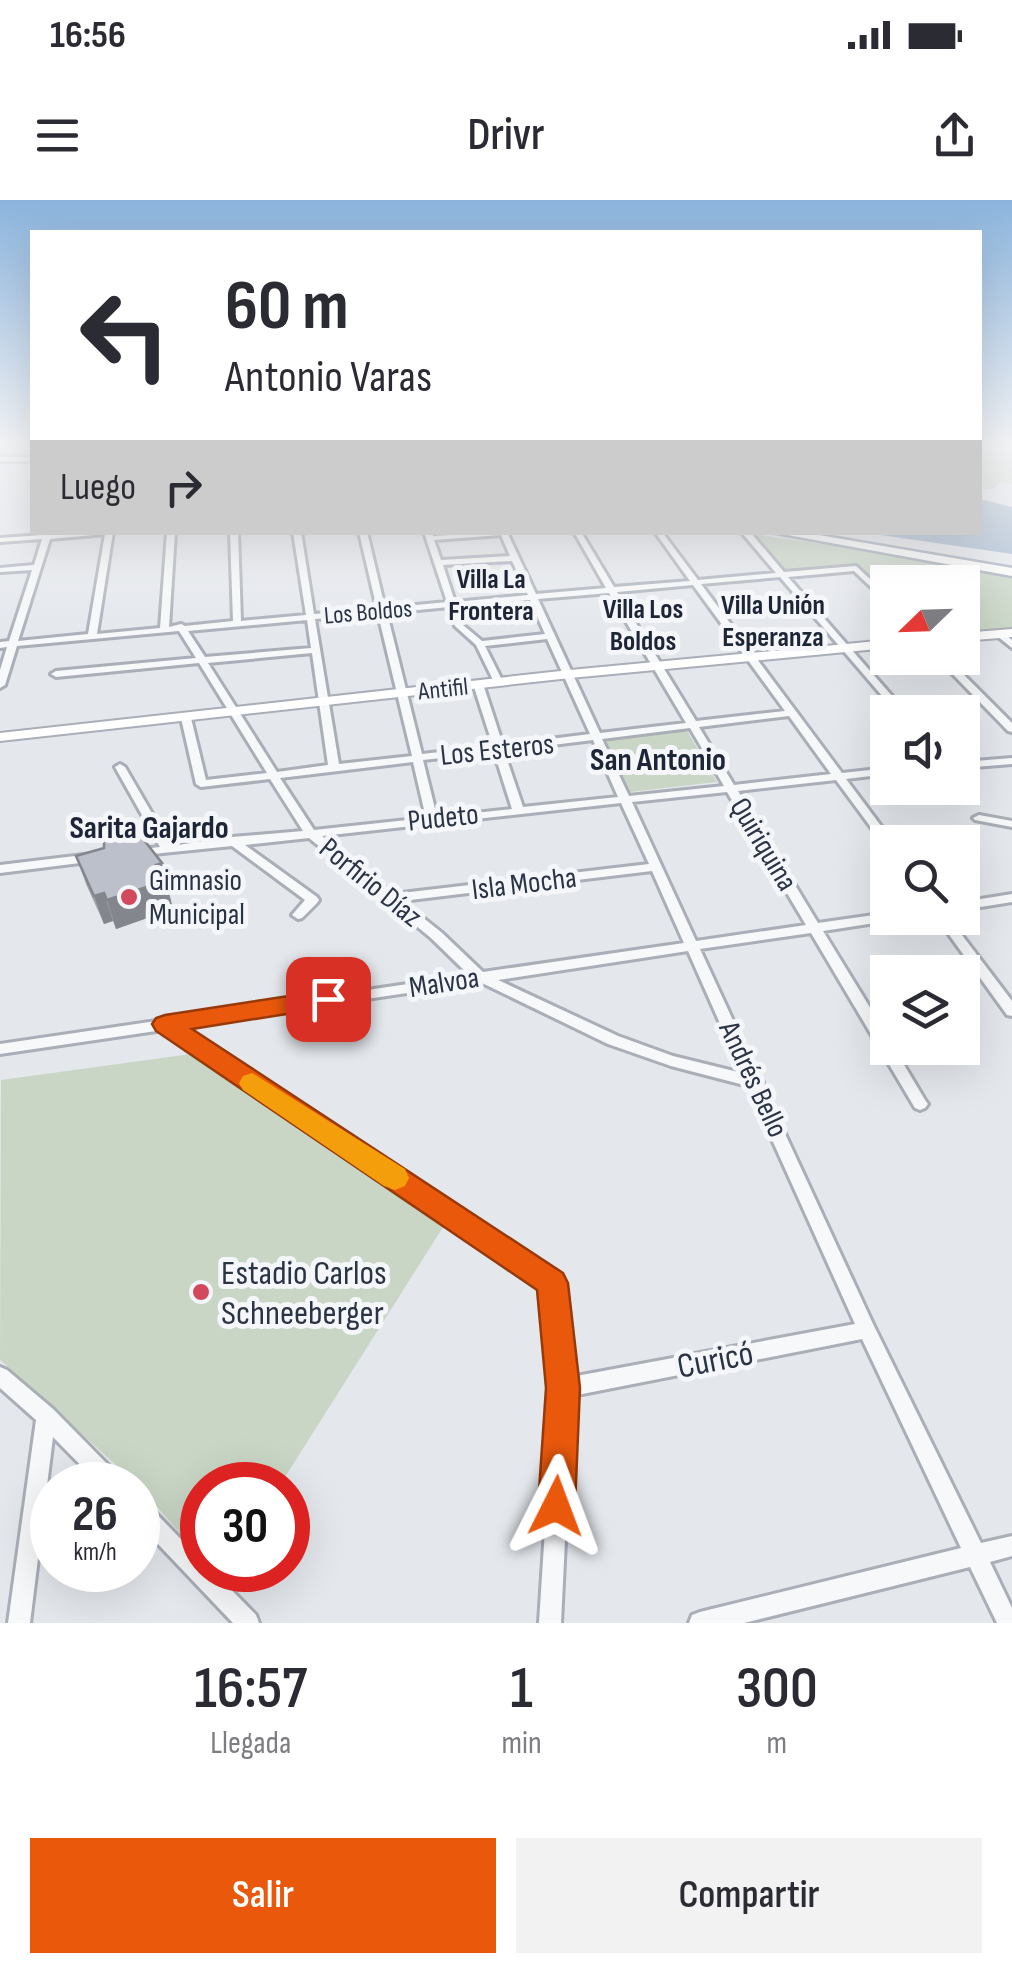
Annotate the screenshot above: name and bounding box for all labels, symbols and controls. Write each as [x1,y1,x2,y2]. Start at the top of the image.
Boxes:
text: 16:56 [50,13,126,58]
icon: menu [30,108,85,163]
text: Drivr [468,108,544,163]
icon: share [927,108,982,163]
text: 60 m [225,265,349,349]
icon: left [60,270,190,400]
text: Antonio Varas [225,350,432,405]
icon: right [156,460,211,515]
text: Luego [60,465,136,510]
district label: Villa La Frontera [448,563,534,628]
north arrow [870,565,980,675]
map controls [870,565,980,1065]
district label: Villa Unión Esperanza [721,589,825,654]
street label: Los Boldos [323,593,413,632]
district label: Villa Los Boldos [603,593,683,658]
street label: Antifil [416,671,470,708]
button: sound [870,695,980,805]
street label: Los Esteros [438,726,556,774]
district label: San Antonio [590,741,726,780]
street label: Quiriquina [721,791,805,898]
street label: Pudeto [406,796,480,840]
district label: Sarita Gajardo [69,809,229,848]
button: search [870,825,980,935]
street label: Porfirio Díaz [312,831,429,935]
street label: Isla Mocha [470,860,579,908]
place label: Gimnasio Municipal [149,863,245,933]
marker: Gimnasio Municipal [118,886,140,908]
button: layers [870,955,980,1065]
pin [286,957,371,1042]
street label: Malvoa [407,960,482,1006]
icon: arrive [301,972,356,1027]
street label: Andrés Bello [710,1015,796,1143]
place label: Estadio Carlos Schneeberger [221,1252,387,1335]
marker: Estadio Carlos Schneeberger [190,1281,212,1303]
street label: Curicó [674,1332,757,1389]
position arrow [504,1454,608,1558]
speed limit sign: 30 [180,1462,310,1592]
text: 26 [72,1485,118,1545]
text: km/h [73,1537,117,1568]
text: 16:57 [194,1653,307,1725]
text: 1 [510,1653,533,1725]
text: 300 [736,1653,818,1725]
text: Llegada [210,1724,291,1763]
text: min [501,1724,542,1763]
text: m [767,1724,787,1763]
button: Salir [30,1838,496,1953]
button: Compartir [516,1838,982,1953]

